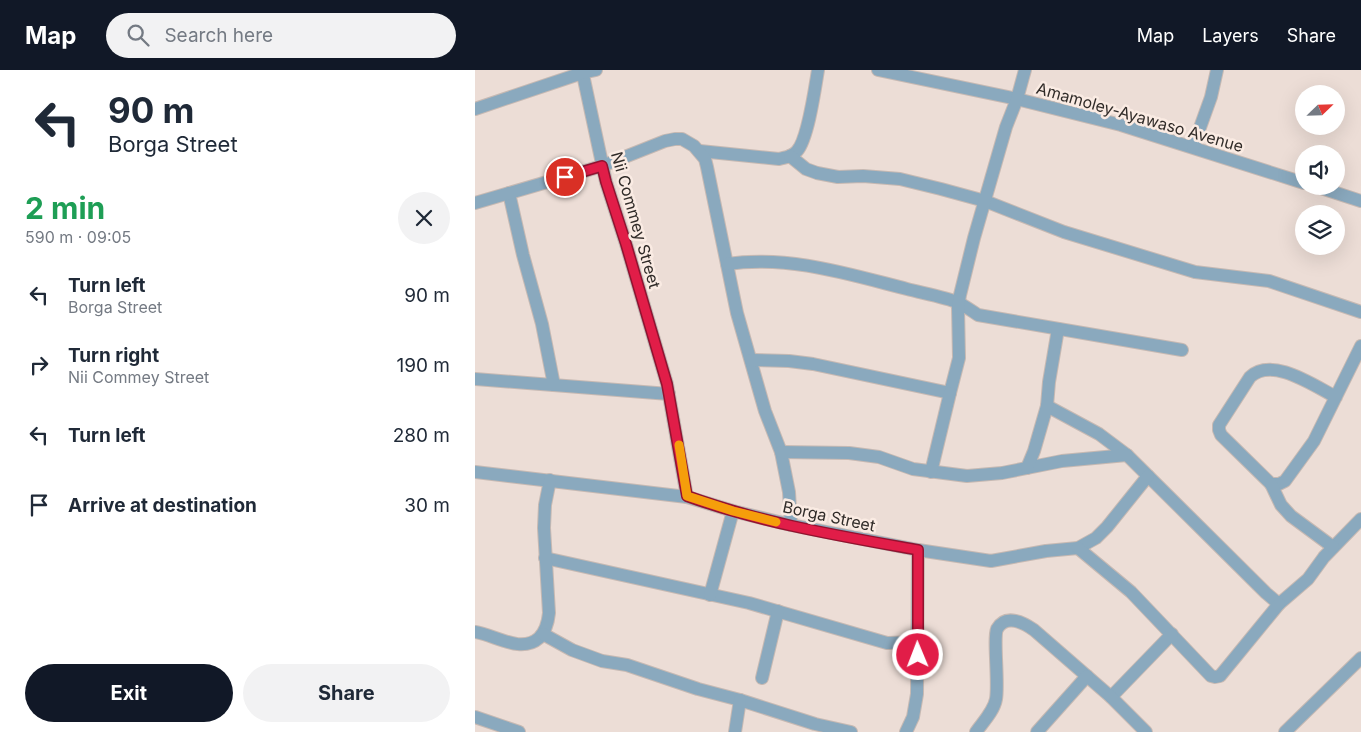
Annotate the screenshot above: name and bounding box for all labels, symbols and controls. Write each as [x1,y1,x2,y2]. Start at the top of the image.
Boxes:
search box [106,13,456,58]
text: Map [25,21,76,50]
icon: search [124,21,152,49]
text: Search here [164,24,273,47]
text: Map [1137,25,1174,46]
text: Layers [1202,25,1259,46]
text: Share [1287,25,1336,46]
street label: Amamoley-Ayawaso Avenue [1034,78,1246,156]
north arrow [1295,85,1345,135]
map controls [1295,85,1345,255]
text: 90 m [108,89,195,131]
icon: left [25,90,90,155]
text: Borga Street [108,131,238,157]
button: sound [1295,145,1345,195]
street label: Nii Commey Street [607,149,665,291]
pin [544,156,586,198]
icon: arrive [551,163,579,191]
text: 2 min [25,190,105,226]
button: close [398,192,450,244]
button: layers [1295,205,1345,255]
text: 590 m · 09:05 [25,227,131,247]
text: Turn left [68,274,146,297]
icon: left [25,281,53,309]
text: 90 m [404,284,450,307]
text: Borga Street [68,297,162,317]
text: Turn right [68,344,159,367]
icon: right [25,351,53,379]
text: 190 m [397,354,450,377]
text: Nii Commey Street [68,367,209,387]
icon: left [25,421,53,449]
text: Turn left [68,424,146,447]
text: 280 m [393,424,450,447]
icon: arrive [25,491,53,519]
text: Arrive at destination [68,494,257,517]
text: 30 m [404,494,450,517]
street label: Borga Street [781,496,877,536]
position arrow [891,628,943,680]
button: Exit [25,664,233,722]
button: Share [243,664,450,722]

